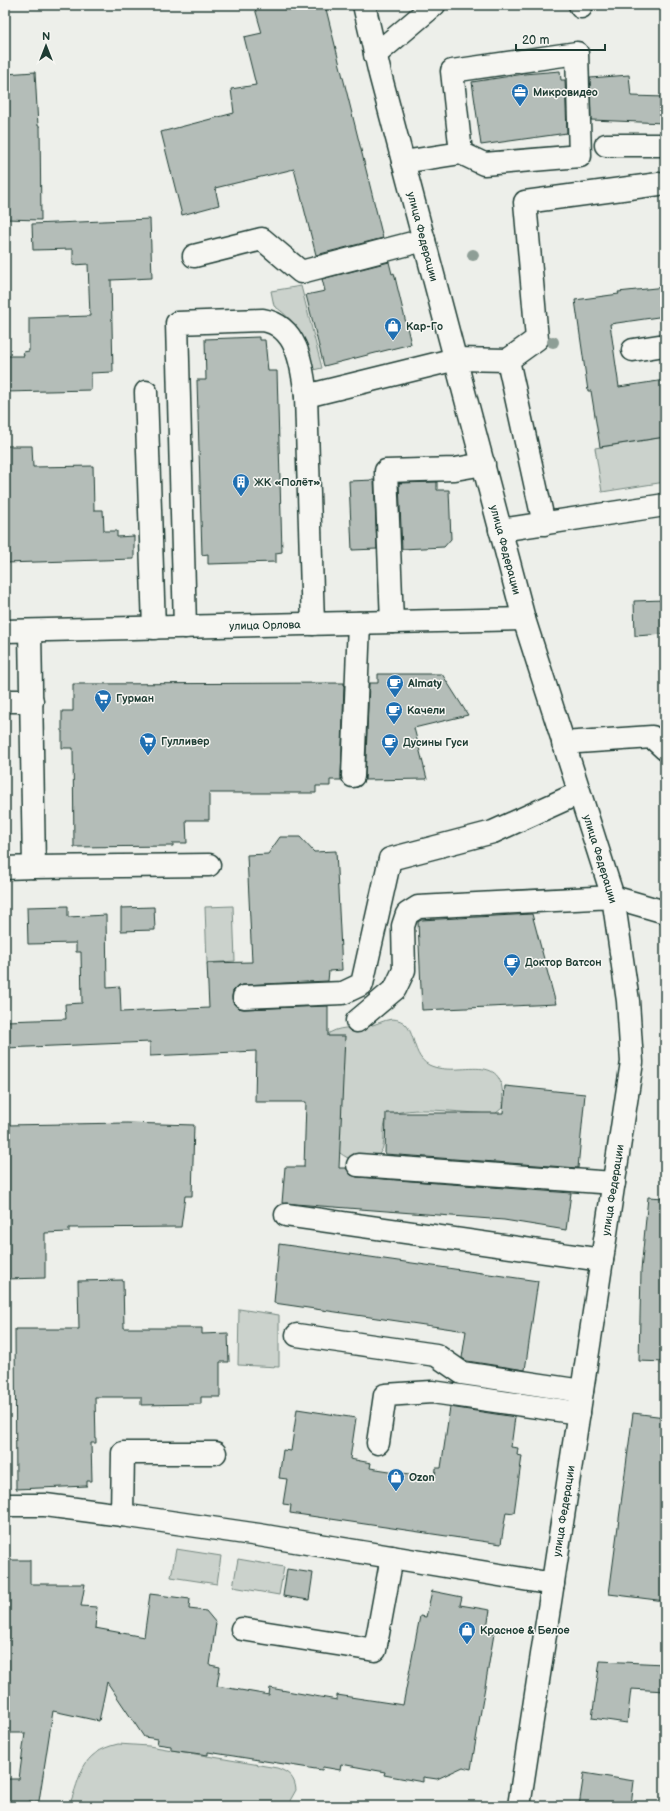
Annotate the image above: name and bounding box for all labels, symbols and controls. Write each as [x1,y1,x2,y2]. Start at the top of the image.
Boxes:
north arrow [26,26,66,66]
scale bar [516,26,605,52]
text: N [42,30,50,43]
text: 20 m [522,33,549,48]
office icon: Микровидео [510,82,530,107]
place label: Микровидео [533,86,598,99]
street label: улица Федерации [405,190,441,283]
shop icon: Кар-Го [383,316,403,341]
place label: Кар-Го [406,320,443,333]
building icon: ЖК «Полёт» [231,472,251,497]
place label: ЖК «Полёт» [254,476,320,489]
street label: улица Федерации [488,503,524,596]
street label: улица Орлова [229,618,301,632]
cafe icon: Almaty [385,673,405,698]
place label: Almaty [407,677,442,690]
supermarket icon: Гурман [93,688,113,713]
place label: Гурман [116,692,154,705]
cafe icon: Качели [384,700,404,725]
place label: Качели [407,704,445,717]
supermarket icon: Гулливер [138,731,158,756]
cafe icon: Дусины Гуси [380,732,400,757]
place label: Гулливер [161,735,210,748]
place label: Дусины Гуси [403,736,468,749]
street label: улица Федерации [580,813,620,905]
cafe icon: Доктор Ватсон [502,952,522,977]
place label: Доктор Ватсон [525,956,602,969]
street label: улица Федерации [599,1143,627,1237]
street label: улица Федерации [550,1464,578,1558]
shop icon: Ozon [386,1467,406,1492]
place label: Ozon [409,1471,435,1484]
shop icon: Красное & Белое [457,1620,477,1645]
place label: Красное & Белое [480,1624,570,1637]

